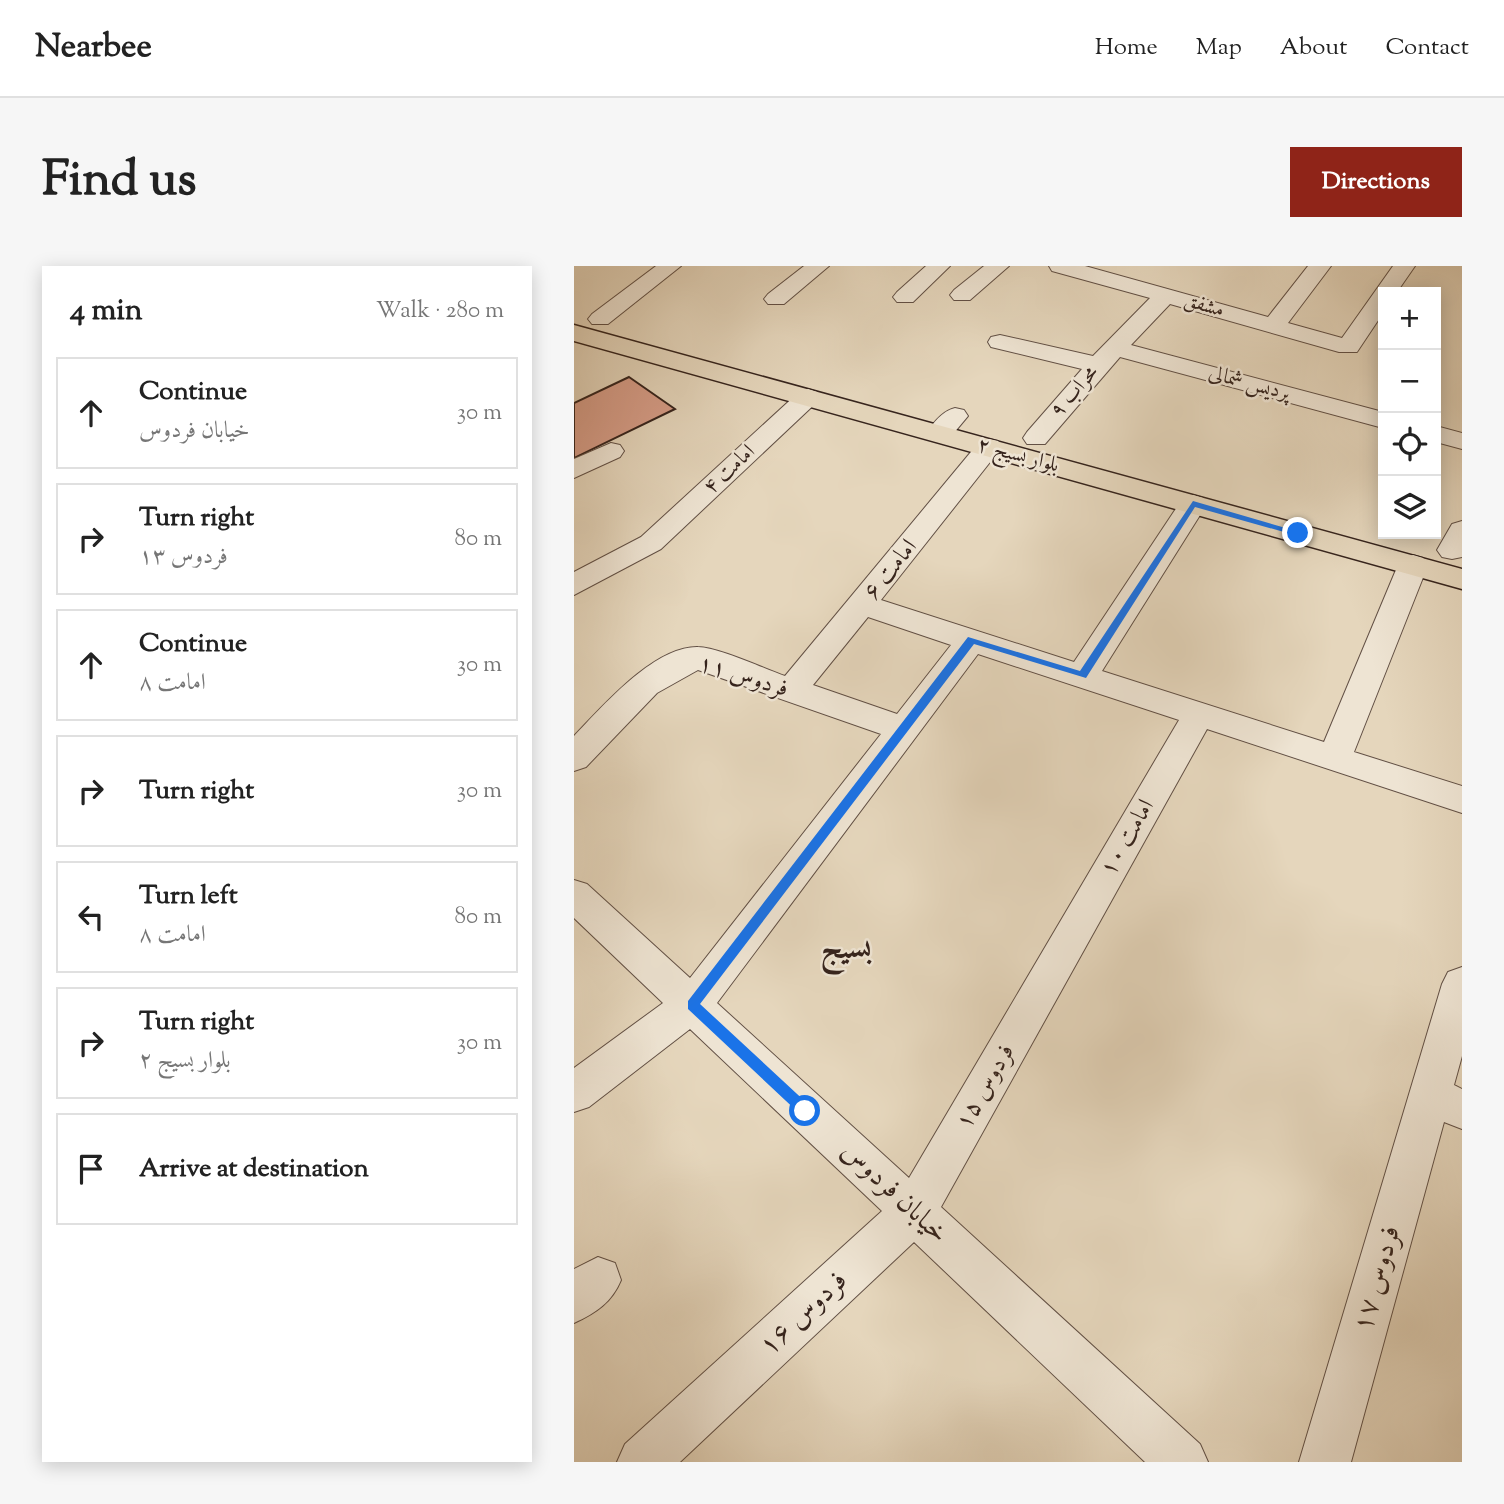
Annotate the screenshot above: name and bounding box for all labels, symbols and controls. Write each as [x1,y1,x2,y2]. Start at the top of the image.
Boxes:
text: Nearbee [35,24,152,72]
text: Home [1095,31,1158,65]
text: Map [1196,31,1242,65]
text: About [1280,31,1347,65]
text: Contact [1385,31,1469,65]
text: Find us [42,147,196,217]
button: Directions [1290,147,1462,217]
street label: مشفق [1180,286,1228,326]
map controls [1378,287,1441,539]
button: + [1378,287,1441,350]
text: 4 min [70,290,143,333]
text: Walk · 280 m [376,295,504,328]
button: − [1378,350,1441,413]
street label: محراب ۹ [1044,359,1106,425]
street label: پردیس شمالی [1205,359,1295,410]
text: Continue [139,374,247,411]
icon: ahead [72,394,110,432]
text: 30 m [457,397,502,430]
button: locate [1378,413,1441,476]
text: خیابان فردوس [139,415,250,448]
street label: بلوار بسیج ۲ [973,431,1062,483]
street label: امامت ۴ [697,438,763,502]
button: layers [1378,476,1441,539]
text: Turn right [139,500,254,537]
route end [1282,517,1313,548]
icon: right [72,520,110,558]
text: 80 m [454,523,502,556]
street label: امامت ۶ [856,532,926,608]
text: فردوس ۱۳ [139,541,228,574]
text: Continue [139,626,247,663]
icon: ahead [72,646,110,684]
street label: فردوس ۱۱ [694,647,792,707]
text: 30 m [457,649,502,682]
text: امامت ۸ [139,667,206,700]
icon: right [72,772,110,810]
text: Turn right [139,773,254,810]
text: 30 m [457,775,502,808]
street label: امامت ۱۰ [1092,793,1164,883]
text: Turn left [139,878,238,915]
icon: left [72,898,110,936]
text: 80 m [454,901,502,934]
text: امامت ۸ [139,919,206,952]
district label: بسیج [820,927,872,976]
text: Turn right [139,1004,254,1041]
icon: right [72,1024,110,1062]
text: 30 m [457,1027,502,1060]
street label: فردوس ۱۵ [948,1038,1024,1136]
text: بلوار بسیج ۲ [139,1045,231,1078]
route start [789,1095,820,1126]
street label: خیابان فردوس [831,1132,957,1254]
icon: arrive [72,1150,110,1188]
text: Arrive at destination [139,1151,369,1188]
street label: فردوس ۱۷ [1344,1221,1412,1337]
street label: فردوس ۱۶ [751,1262,857,1366]

